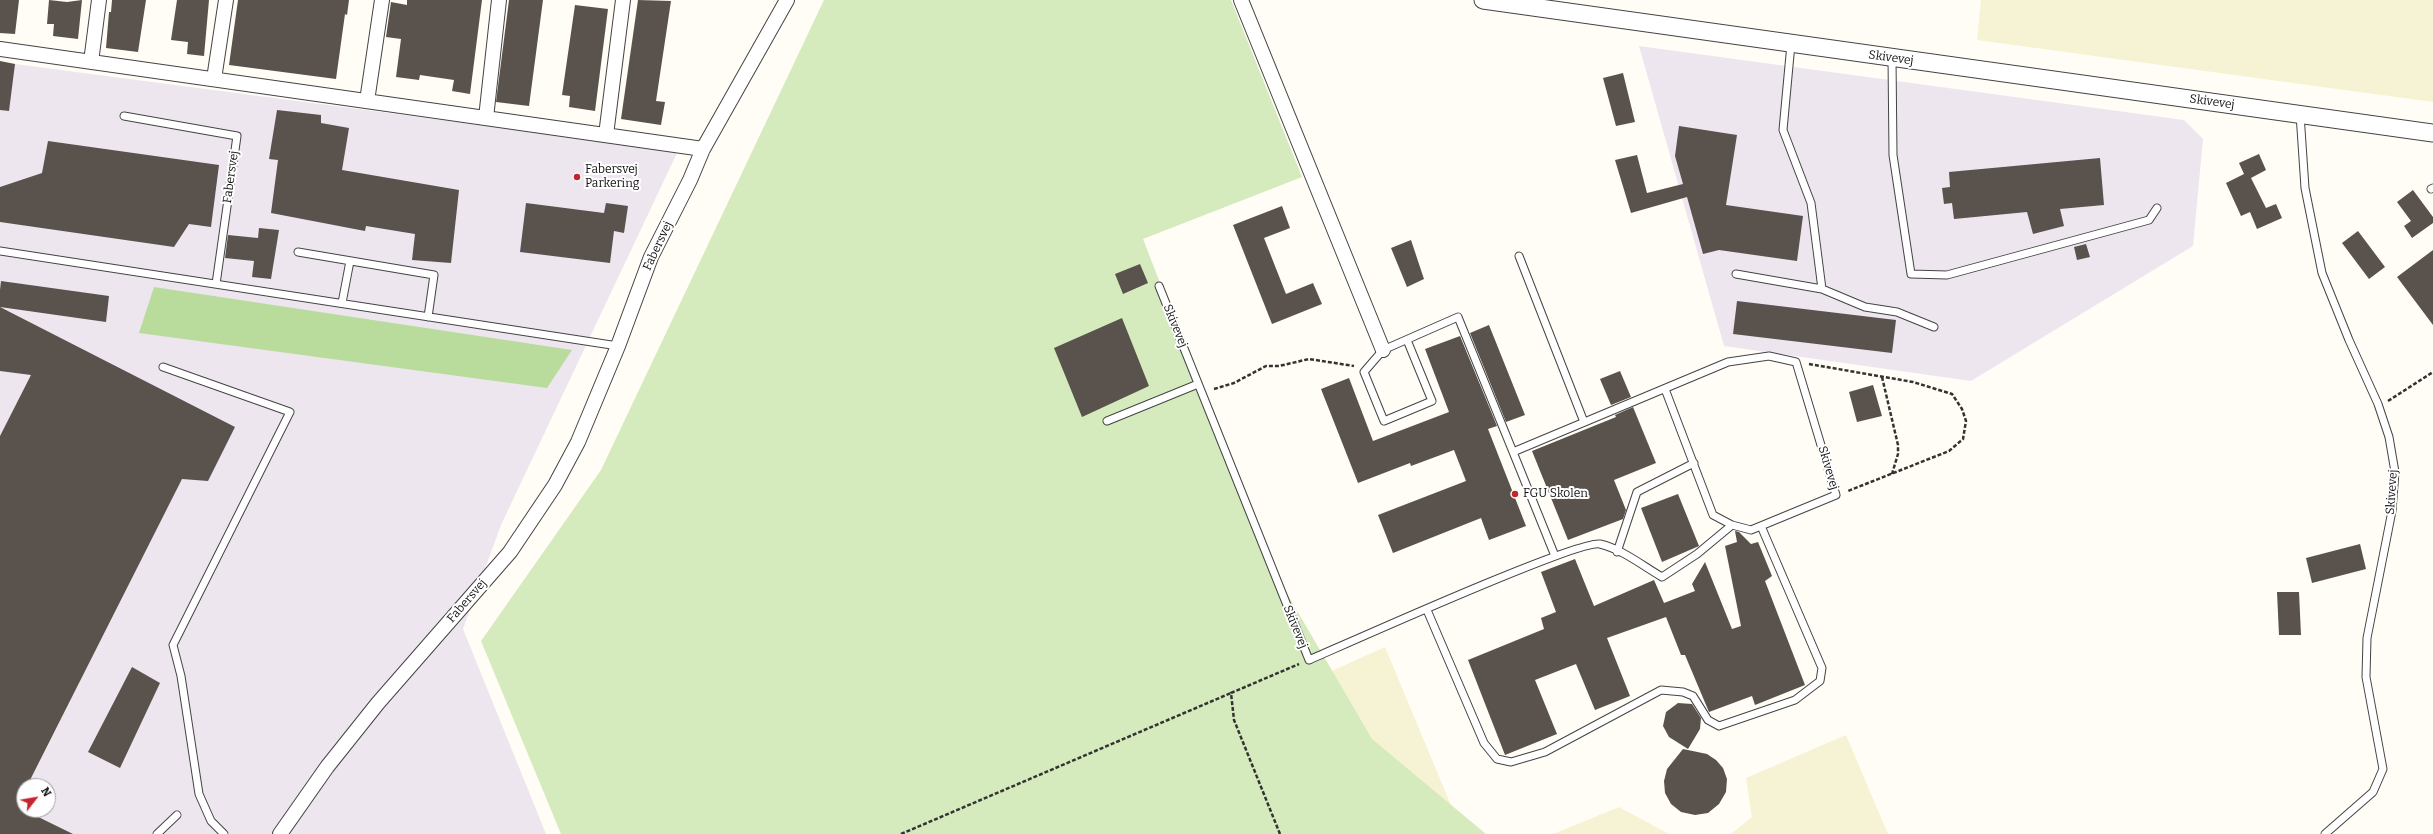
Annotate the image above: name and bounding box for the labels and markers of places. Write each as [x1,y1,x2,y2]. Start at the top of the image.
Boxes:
place label: Fabersvej Parkering [585,163,639,191]
marker: Fabersvej Parkering [572,172,582,182]
place label: FGU Skolen [1523,487,1588,501]
marker: FGU Skolen [1510,489,1520,499]

